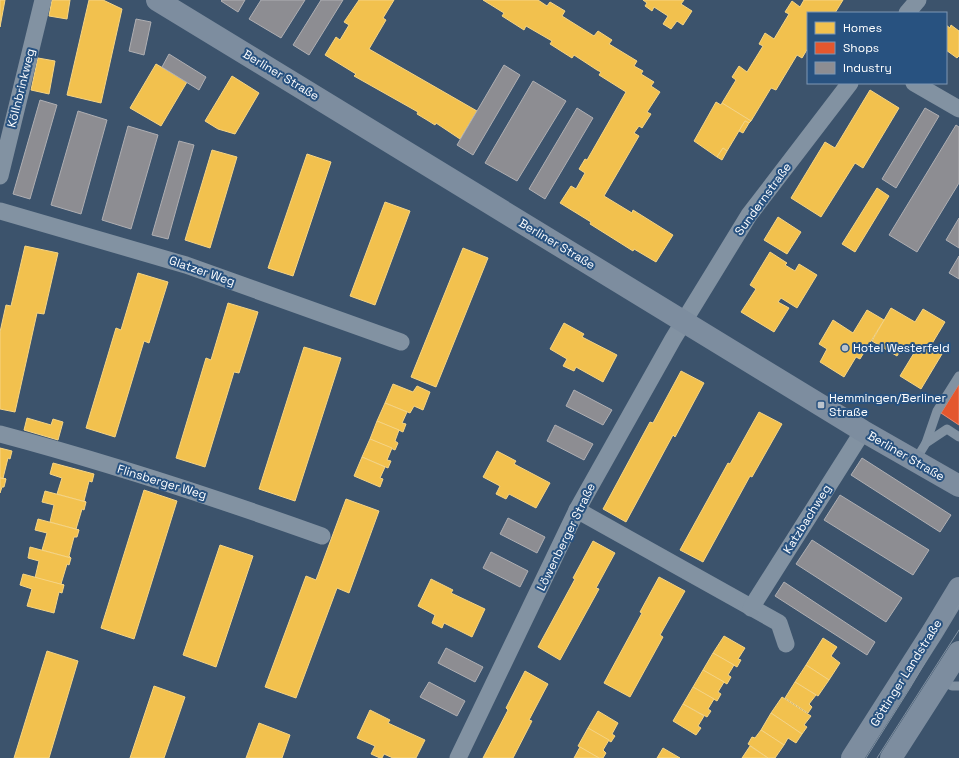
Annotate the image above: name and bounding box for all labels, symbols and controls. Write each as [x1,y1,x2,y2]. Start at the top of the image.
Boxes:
legend [807,12,947,84]
text: Homes [843,20,882,36]
text: Shops [843,40,879,56]
street label: Berliner Straße [240,46,322,104]
street label: Köllnbrinkweg [3,47,39,129]
text: Industry [843,60,892,76]
street label: Sundernstraße [731,159,795,239]
street label: Berliner Straße [516,215,598,273]
street label: Glatzer Weg [167,252,237,290]
place label: Hotel Westerfeld [853,340,950,356]
marker: Hotel Westerfeld [840,343,850,353]
place label: Hemmingen/Berliner Straße [829,390,946,420]
marker: Hemmingen/Berliner Straße [816,400,826,410]
street label: Berliner Straße [865,428,947,484]
street label: Flinsberger Weg [115,461,209,503]
street label: Löwenberger Straße [533,480,599,594]
street label: Katzbachweg [779,481,835,557]
street label: Göttinger Landstraße [866,616,946,730]

